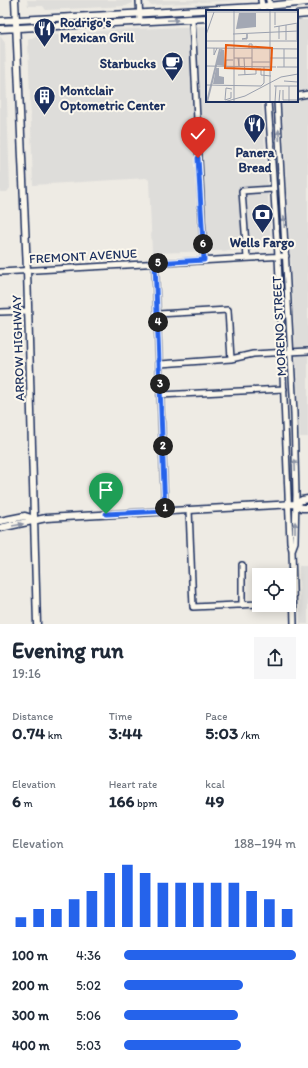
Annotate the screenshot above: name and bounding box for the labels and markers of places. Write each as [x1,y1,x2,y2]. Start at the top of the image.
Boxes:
place label: Rodrigo's Mexican Grill [60,15,134,45]
restaurant icon: Rodrigo's Mexican Grill [31,16,57,49]
cafe icon: Starbucks [159,50,185,83]
place label: Starbucks [100,56,156,71]
place label: Montclair Optometric Center [60,83,166,114]
building icon: Montclair Optometric Center [32,84,58,117]
restaurant icon: Panera Bread [242,111,268,144]
pin [181,117,215,158]
place label: Panera Bread [236,145,275,175]
bank icon: Wells Fargo [249,201,275,234]
pin: 6 [193,234,213,254]
place label: Wells Fargo [230,235,295,251]
pin: 5 [148,253,168,273]
pin: 4 [148,312,168,332]
pin: 3 [150,374,170,394]
pin: 2 [153,436,173,456]
pin [89,473,123,514]
pin: 1 [155,498,175,518]

